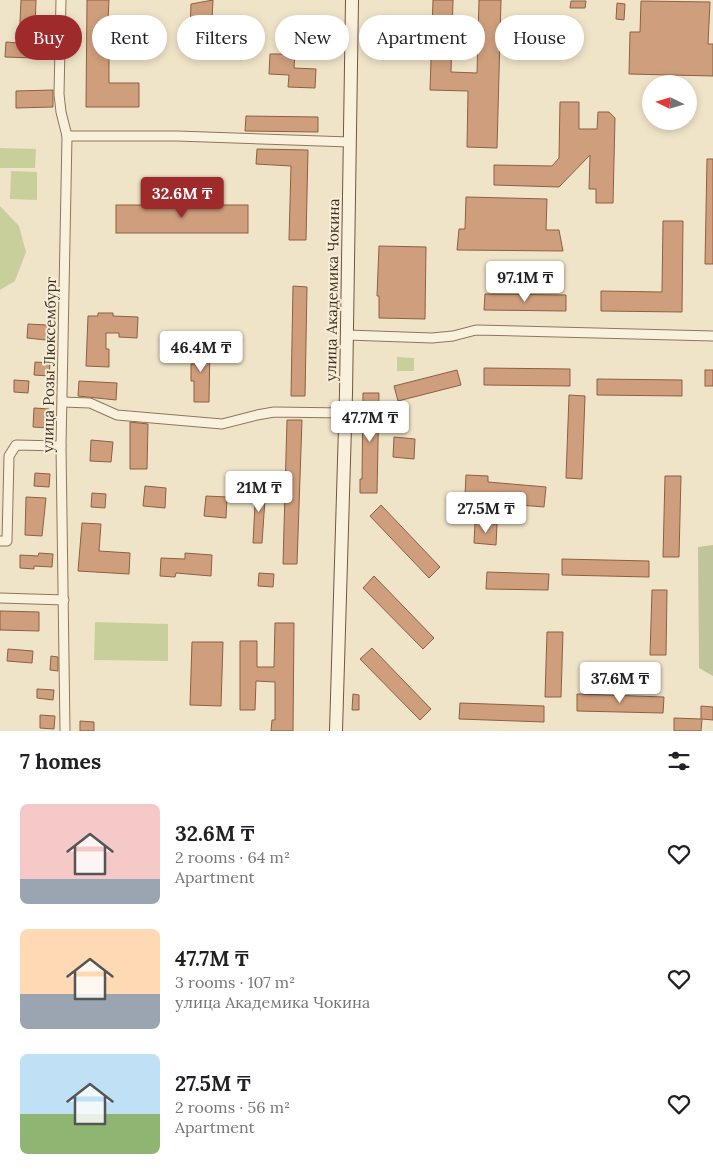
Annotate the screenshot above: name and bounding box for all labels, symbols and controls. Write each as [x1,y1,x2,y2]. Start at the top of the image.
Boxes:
chip: Buy [15,15,82,60]
chip: Rent [92,15,167,60]
chip: Filters [177,15,265,60]
chip: New [275,15,349,60]
chip: Apartment [359,15,485,60]
chip: House [495,15,584,60]
north arrow [642,75,698,130]
map controls [642,75,697,130]
pin: 32.6M ₸ [136,176,228,219]
text: 32.6M ₸ [152,183,212,203]
street label: улица Академика Чокина [321,198,343,382]
pin: 97.1M ₸ [479,260,571,303]
text: 97.1M ₸ [497,267,553,287]
street label: улица Розы Люксембург [38,276,60,453]
pin: 46.4M ₸ [155,330,247,373]
text: 46.4M ₸ [171,337,231,357]
pin: 47.7M ₸ [324,400,416,443]
text: 47.7M ₸ [342,407,398,427]
pin: 21M ₸ [224,470,294,513]
text: 21M ₸ [236,477,282,497]
pin: 27.5M ₸ [440,492,532,534]
text: 27.5M ₸ [457,498,515,518]
pin: 37.6M ₸ [574,662,666,704]
text: 37.6M ₸ [591,668,649,688]
icon: filters [665,747,693,775]
text: 7 homes [20,748,101,775]
text: 32.6M ₸ [175,820,255,847]
icon: home [60,824,120,884]
icon: heart [665,840,693,868]
text: 2 rooms · 64 m² [175,847,290,867]
text: Apartment [175,867,255,887]
text: 47.7M ₸ [175,945,249,972]
icon: home [60,949,120,1009]
icon: heart [665,965,693,993]
text: 3 rooms · 107 m² [175,972,295,992]
text: улица Академика Чокина [175,992,370,1012]
text: 27.5M ₸ [175,1070,251,1097]
icon: home [60,1074,120,1134]
icon: heart [665,1090,693,1118]
text: 2 rooms · 56 m² [175,1097,290,1117]
text: Apartment [175,1117,255,1137]

